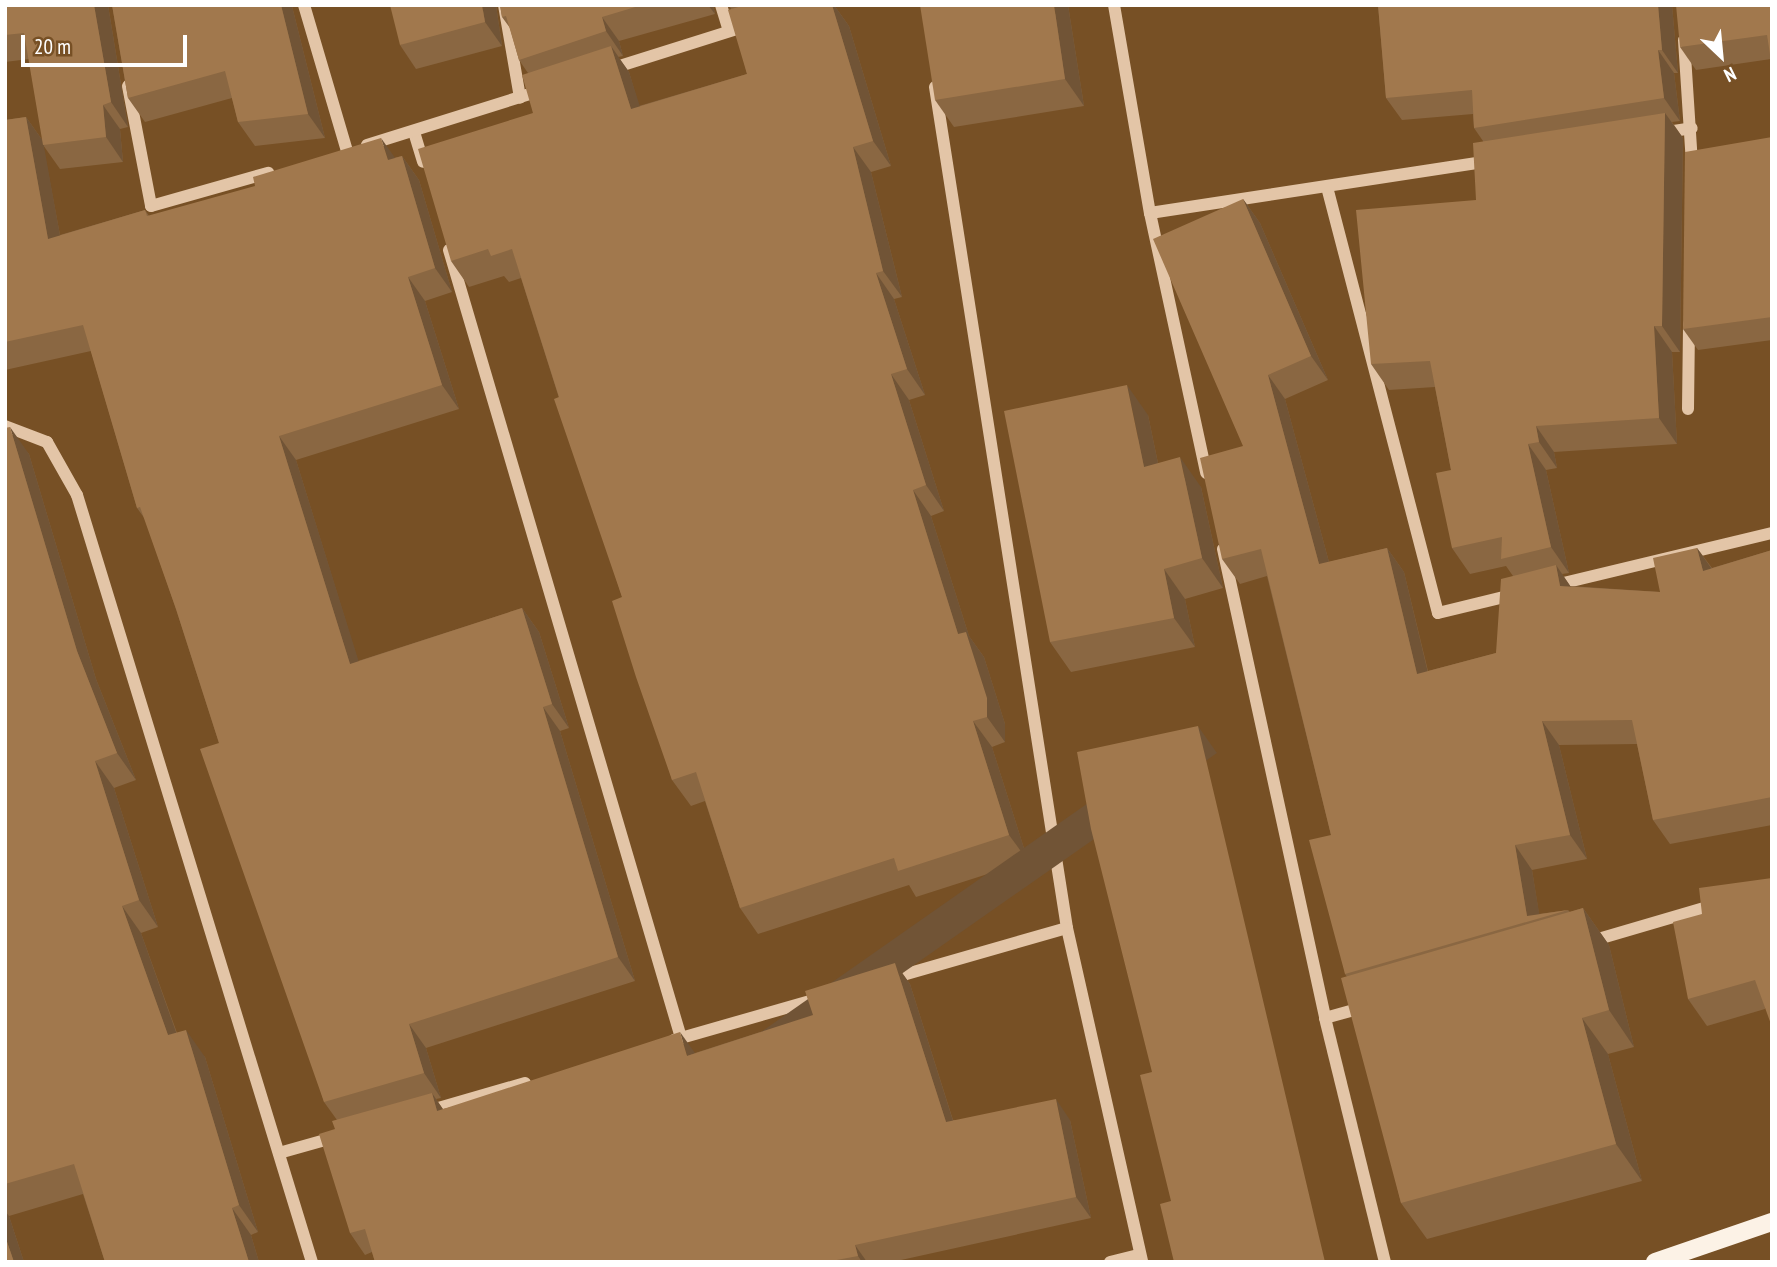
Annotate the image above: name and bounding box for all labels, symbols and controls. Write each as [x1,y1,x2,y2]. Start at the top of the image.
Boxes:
scale bar [24,21,191,65]
north arrow [1686,21,1756,91]
text: 20 m [34,33,71,60]
text: N [1720,62,1740,88]

